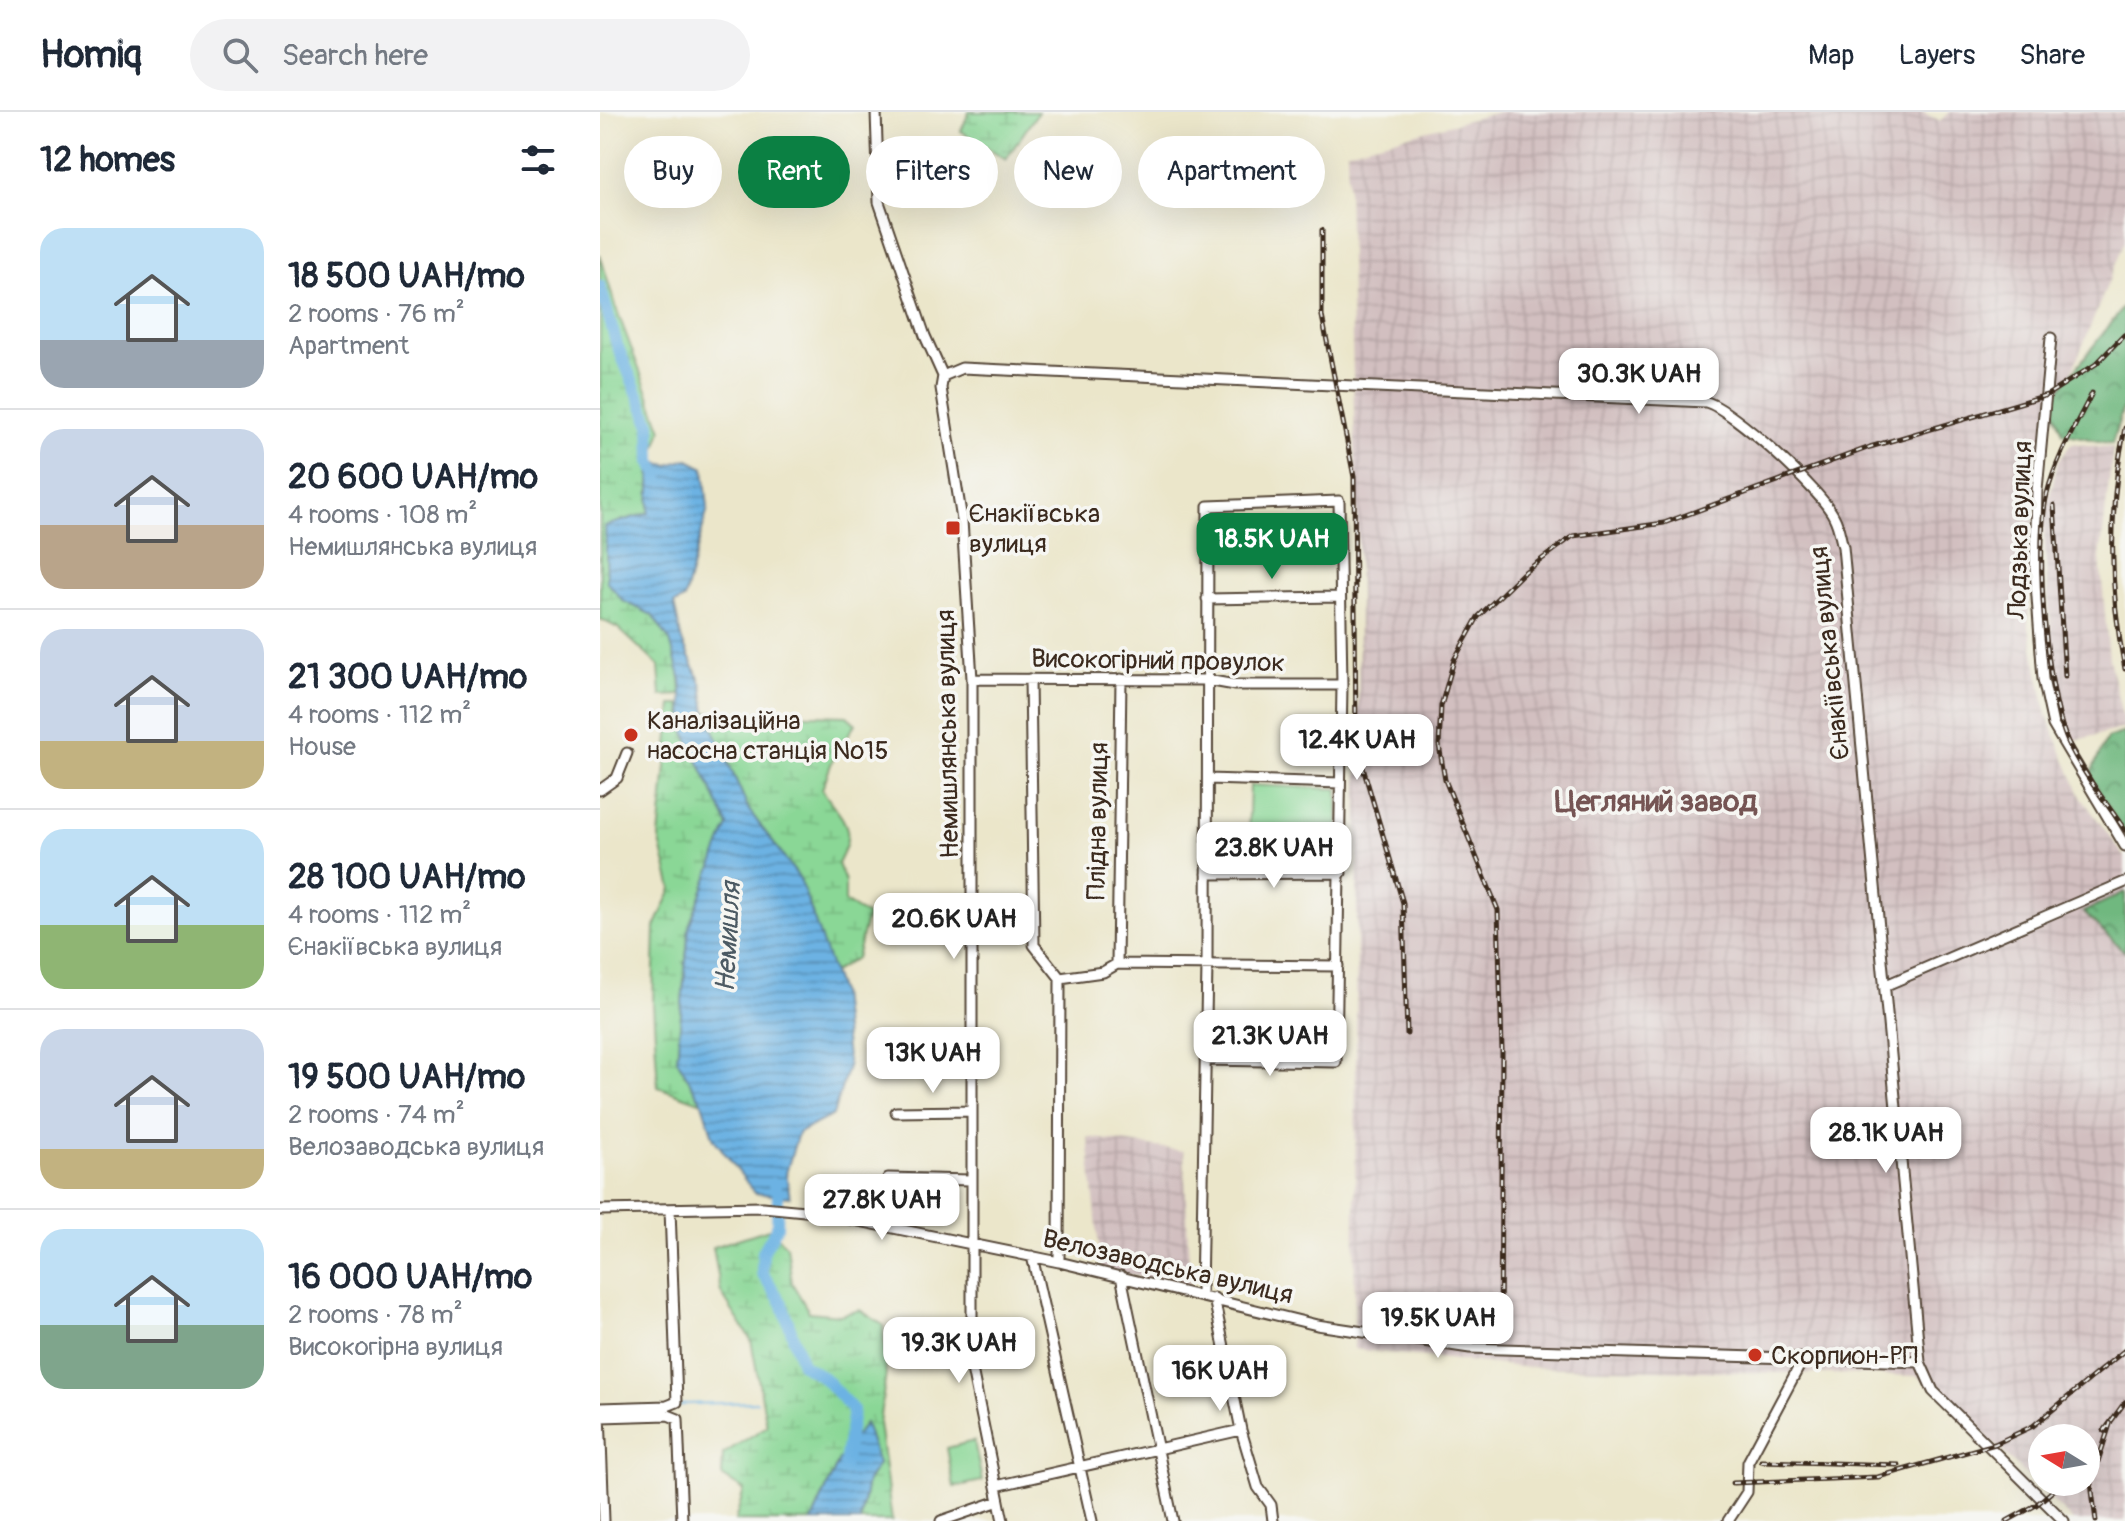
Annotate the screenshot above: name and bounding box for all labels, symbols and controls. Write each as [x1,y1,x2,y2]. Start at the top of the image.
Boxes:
search box [190,19,750,91]
text: Homiq [40,31,142,79]
icon: search [218,33,262,77]
text: Search here [282,37,428,74]
text: Map [1808,38,1854,73]
text: Layers [1898,38,1975,73]
text: Share [2019,38,2085,73]
chip: Buy [624,136,722,208]
chip: Rent [738,136,850,208]
chip: Filters [866,136,998,208]
chip: New [1014,136,1122,208]
chip: Apartment [1138,136,1325,208]
icon: filters [516,138,560,182]
text: 12 homes [40,139,175,182]
text: 18 500 UAH/mo [288,255,525,298]
icon: home [104,260,200,356]
text: 2 rooms · 76 m² [288,298,465,330]
text: Apartment [288,330,409,362]
pin: 30.3K UAH [1547,348,1731,416]
text: 30.3K UAH [1577,358,1701,390]
street label: Лодзька вулиця [2001,440,2039,621]
text: 20 600 UAH/mo [288,456,538,499]
icon: home [104,461,200,557]
place label: Єнакіївська вулиця [969,498,1100,560]
text: 4 rooms · 108 m² [288,499,477,531]
pin: 18.5K UAH [1180,513,1364,581]
marker: Єнакіївська вулиця [944,519,962,537]
text: 18.5K UAH [1215,523,1329,555]
text: Немишлянська вулиця [288,531,537,563]
street label: Єнакіївська вулиця [1803,545,1857,761]
street label: Немишлянська вулиця [930,609,966,859]
street label: Високогірний провулок [1031,643,1285,679]
text: 21 300 UAH/mo [288,656,527,699]
icon: home [104,661,200,757]
text: 4 rooms · 112 m² [288,699,471,731]
place label: Каналізаційна насосна станція №15 [647,705,889,767]
pin: 12.4K UAH [1265,714,1449,782]
text: 12.4K UAH [1298,724,1416,756]
marker: Каналізаційна насосна станція №15 [622,726,640,744]
text: House [288,731,356,763]
street label: Плідна вулиця [1081,742,1115,900]
district label: Цегляний завод [1555,783,1758,820]
pin: 23.8K UAH [1182,822,1366,890]
text: 23.8K UAH [1215,832,1333,864]
text: 28 100 UAH/mo [288,856,525,899]
icon: home [104,861,200,957]
water label: Немишля [708,878,749,993]
pin: 20.6K UAH [862,893,1046,961]
text: 4 rooms · 112 m² [288,899,471,931]
text: 20.6K UAH [892,903,1016,935]
text: Єнакіївська вулиця [288,931,502,963]
pin: 21.3K UAH [1178,1010,1362,1078]
text: 21.3K UAH [1212,1020,1328,1052]
pin: 13K UAH [859,1027,1007,1095]
text: 13K UAH [885,1037,981,1069]
text: 19 500 UAH/mo [288,1056,525,1099]
icon: home [104,1061,200,1157]
text: 2 rooms · 74 m² [288,1099,465,1131]
pin: 28.1K UAH [1794,1107,1978,1175]
text: 28.1K UAH [1828,1117,1944,1149]
text: Велозаводська вулиця [288,1131,544,1163]
pin: 27.8K UAH [790,1174,974,1242]
text: 27.8K UAH [823,1184,941,1216]
street label: Велозаводська вулиця [1039,1223,1296,1311]
text: 16 000 UAH/mo [288,1256,532,1299]
icon: home [104,1261,200,1357]
pin: 19.5K UAH [1346,1292,1530,1360]
text: 2 rooms · 78 m² [288,1299,463,1331]
text: 19.5K UAH [1380,1302,1496,1334]
pin: 19.3K UAH [867,1317,1051,1385]
text: 19.3K UAH [901,1327,1017,1359]
text: Високогірна вулиця [288,1331,503,1363]
place label: Скорпион-РП [1771,1340,1918,1372]
pin: 16K UAH [1146,1345,1294,1413]
marker: Скорпион-РП [1746,1346,1764,1364]
text: 16K UAH [1171,1355,1269,1387]
north arrow [2028,1424,2100,1496]
map controls [2028,1424,2100,1496]

